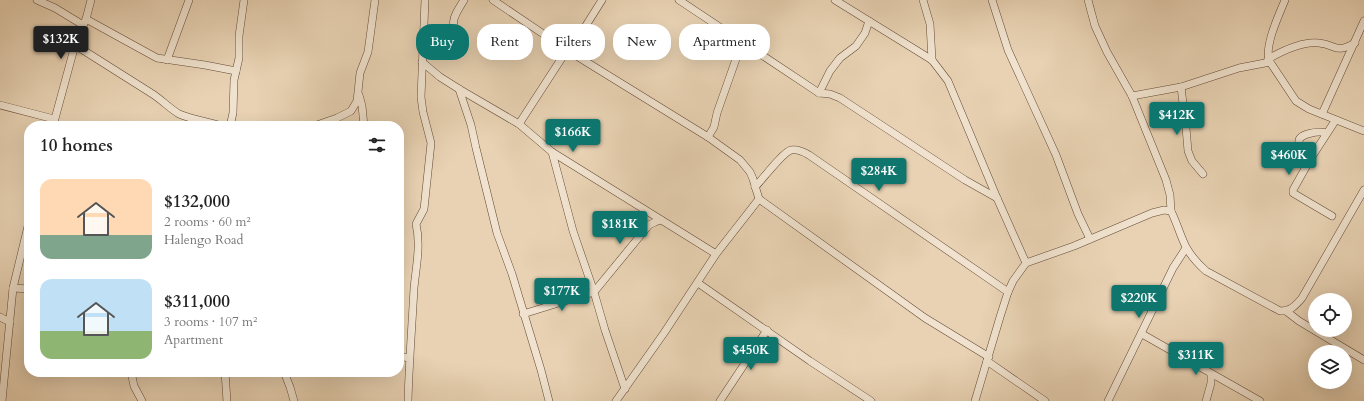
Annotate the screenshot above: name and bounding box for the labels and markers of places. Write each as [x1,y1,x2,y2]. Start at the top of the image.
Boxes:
pin: $132K [33,26,89,60]
pin: $412K [1149,102,1205,136]
pin: $166K [545,119,601,153]
pin: $460K [1261,142,1317,176]
pin: $284K [851,158,907,192]
pin: $181K [592,211,648,245]
pin: $177K [534,278,590,312]
pin: $220K [1111,285,1167,319]
pin: $450K [723,337,779,371]
pin: $311K [1168,342,1224,376]

